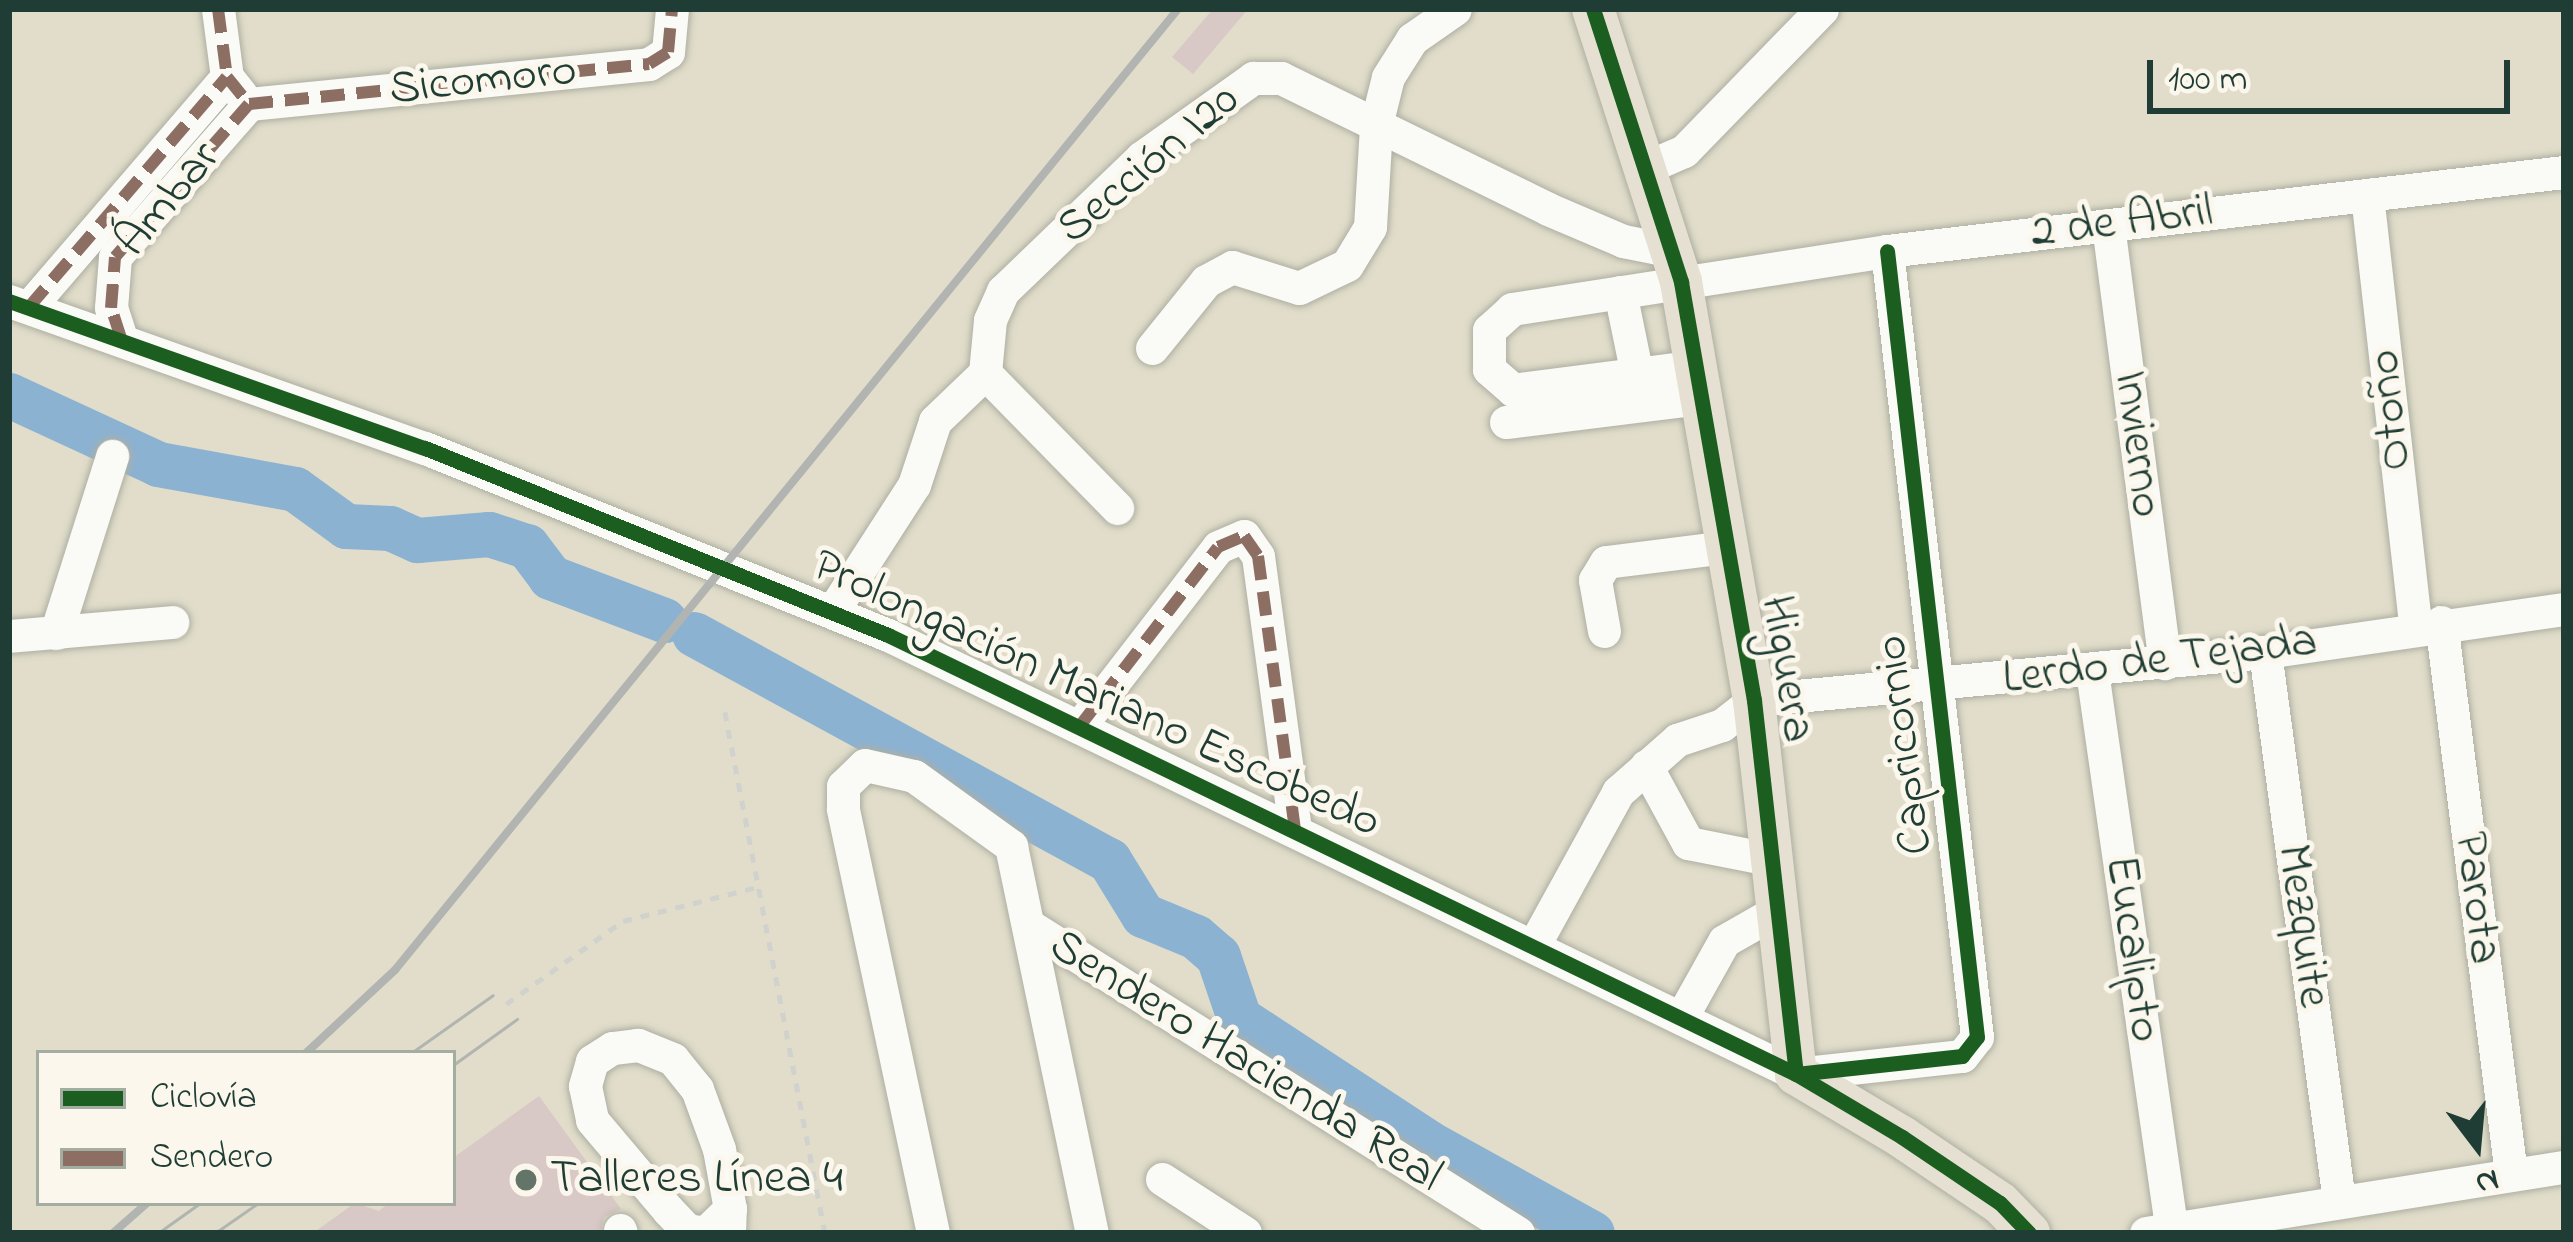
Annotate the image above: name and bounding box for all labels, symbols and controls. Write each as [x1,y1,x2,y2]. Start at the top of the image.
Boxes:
scale bar [2153,36,2516,110]
street label: Sicomoro [387,43,579,119]
text: 100 m [2168,54,2248,107]
street label: Sección I20 [1046,72,1252,258]
street label: Ámbar [104,131,234,269]
street label: 2 de Abril [2028,183,2216,263]
street label: Otoño [2356,347,2426,473]
street label: Invierno [2099,367,2175,521]
street label: Prolongación Mariano Escobedo [803,538,1389,852]
street label: Higuera [1746,592,1826,746]
street label: Lerdo de Tejada [2000,613,2320,709]
street label: Capricornio [1863,632,1947,858]
street label: Parota [2439,829,2513,967]
street label: Mezquite [2262,841,2342,1011]
street label: Eucalipto [2090,852,2174,1046]
street label: Sendero Hacienda Real [1038,918,1452,1206]
legend [36,1050,456,1206]
text: Ciclovía [150,1072,257,1125]
north arrow [2417,1086,2537,1206]
text: Sendero [150,1132,273,1185]
place label: Talleres Línea 4 [550,1151,843,1209]
text: N [2470,1154,2504,1207]
marker: Talleres Línea 4 [513,1167,539,1193]

